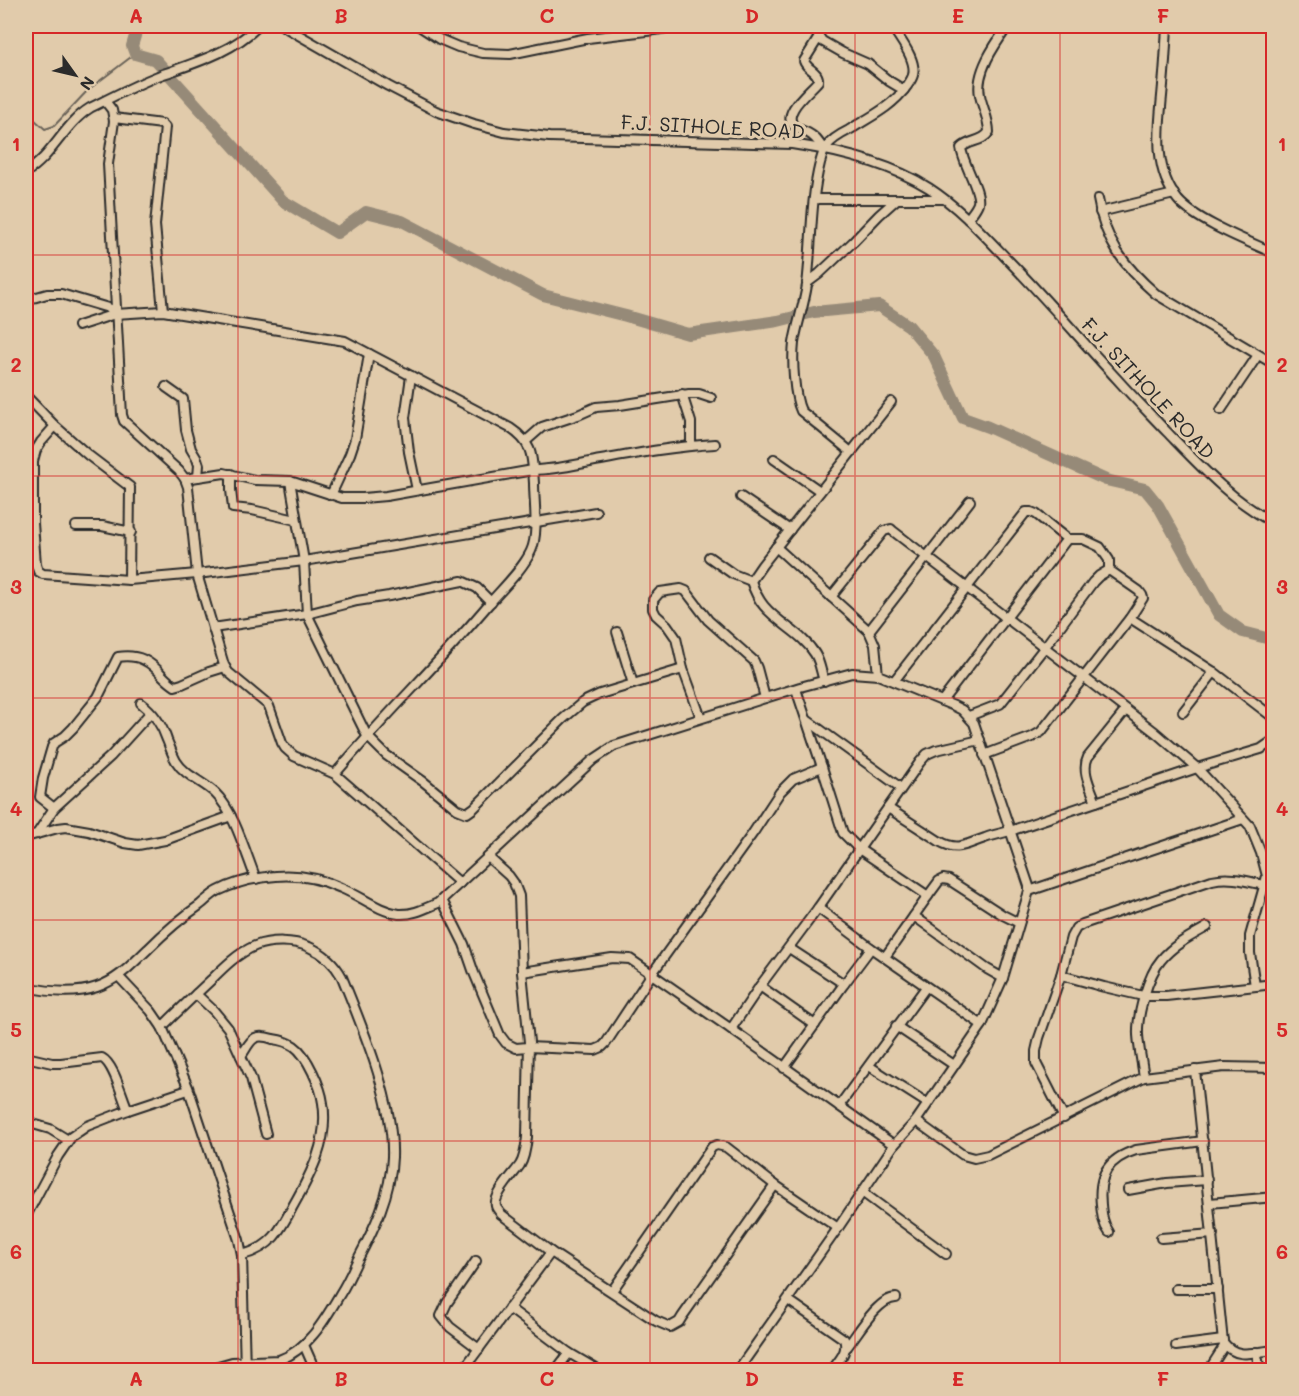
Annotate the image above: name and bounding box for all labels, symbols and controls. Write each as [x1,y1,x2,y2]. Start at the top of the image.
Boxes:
text: A [129,2,143,28]
text: B [334,2,348,28]
text: C [540,2,555,28]
text: D [745,2,759,28]
text: E [952,2,964,28]
text: F [1157,2,1170,28]
north arrow [45,45,105,105]
text: N [76,73,100,95]
street label: F.J. SITHOLE ROAD [620,108,806,144]
text: 1 [12,130,20,156]
text: 1 [1278,130,1286,156]
street label: F.J. SITHOLE ROAD [1077,312,1221,464]
text: 2 [10,351,22,377]
text: 2 [1276,351,1288,377]
text: 3 [10,573,22,599]
text: 3 [1276,573,1288,599]
text: 4 [10,795,23,821]
text: 4 [1276,795,1289,821]
text: 5 [10,1016,22,1042]
text: 5 [1276,1016,1288,1042]
text: 6 [10,1238,22,1264]
text: 6 [1276,1238,1288,1264]
text: A [129,1365,143,1391]
text: B [334,1365,348,1391]
text: C [540,1365,555,1391]
text: D [745,1365,759,1391]
text: E [952,1365,964,1391]
text: F [1157,1365,1170,1391]

